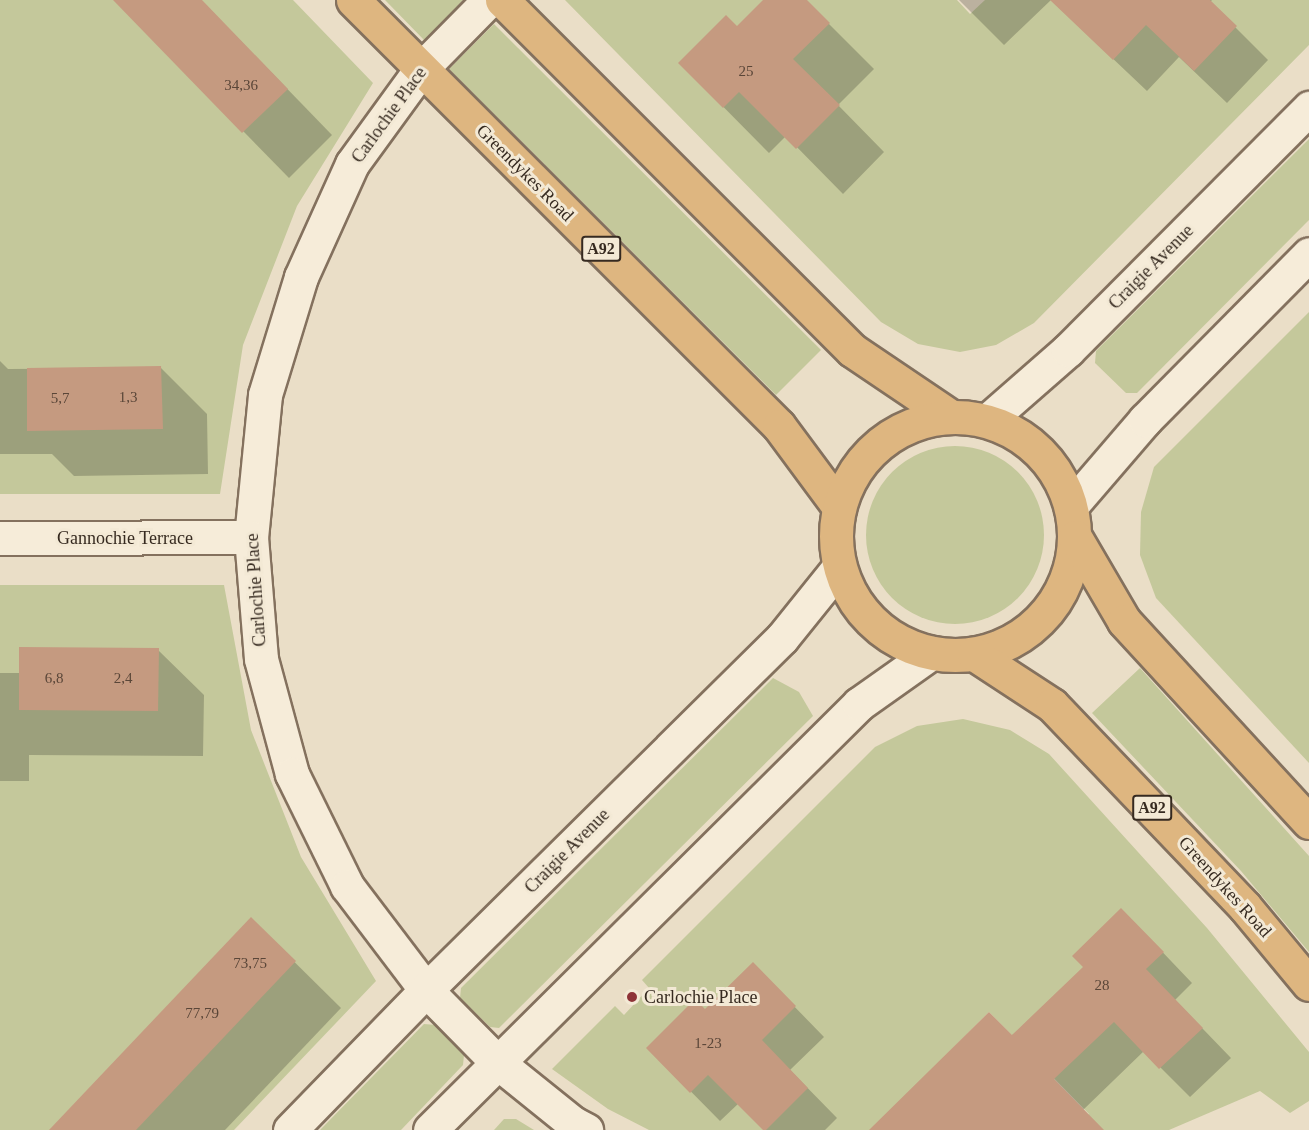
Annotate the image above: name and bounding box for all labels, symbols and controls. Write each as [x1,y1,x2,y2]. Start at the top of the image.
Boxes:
street label: Carlochie Place [347,63,431,167]
house number: 25 [738,63,754,81]
house number: 34,36 [224,77,258,95]
street label: Greendykes Road [472,120,578,226]
street label: Craigie Avenue [1104,220,1198,314]
road number: A92 [580,236,622,262]
house number: 1,3 [119,389,137,407]
house number: 5,7 [51,390,69,408]
street label: Gannochie Terrace [57,527,193,549]
street label: Carlochie Place [241,533,271,647]
house number: 6,8 [45,670,63,688]
house number: 2,4 [114,670,132,688]
road number: A92 [1131,795,1173,821]
street label: Craigie Avenue [520,804,614,898]
street label: Greendykes Road [1174,832,1276,942]
house number: 73,75 [233,955,267,973]
house number: 28 [1094,977,1110,995]
place label: Carlochie Place [644,986,757,1008]
marker: Carlochie Place [625,990,639,1004]
house number: 77,79 [185,1005,219,1023]
house number: 1-23 [694,1035,722,1053]

